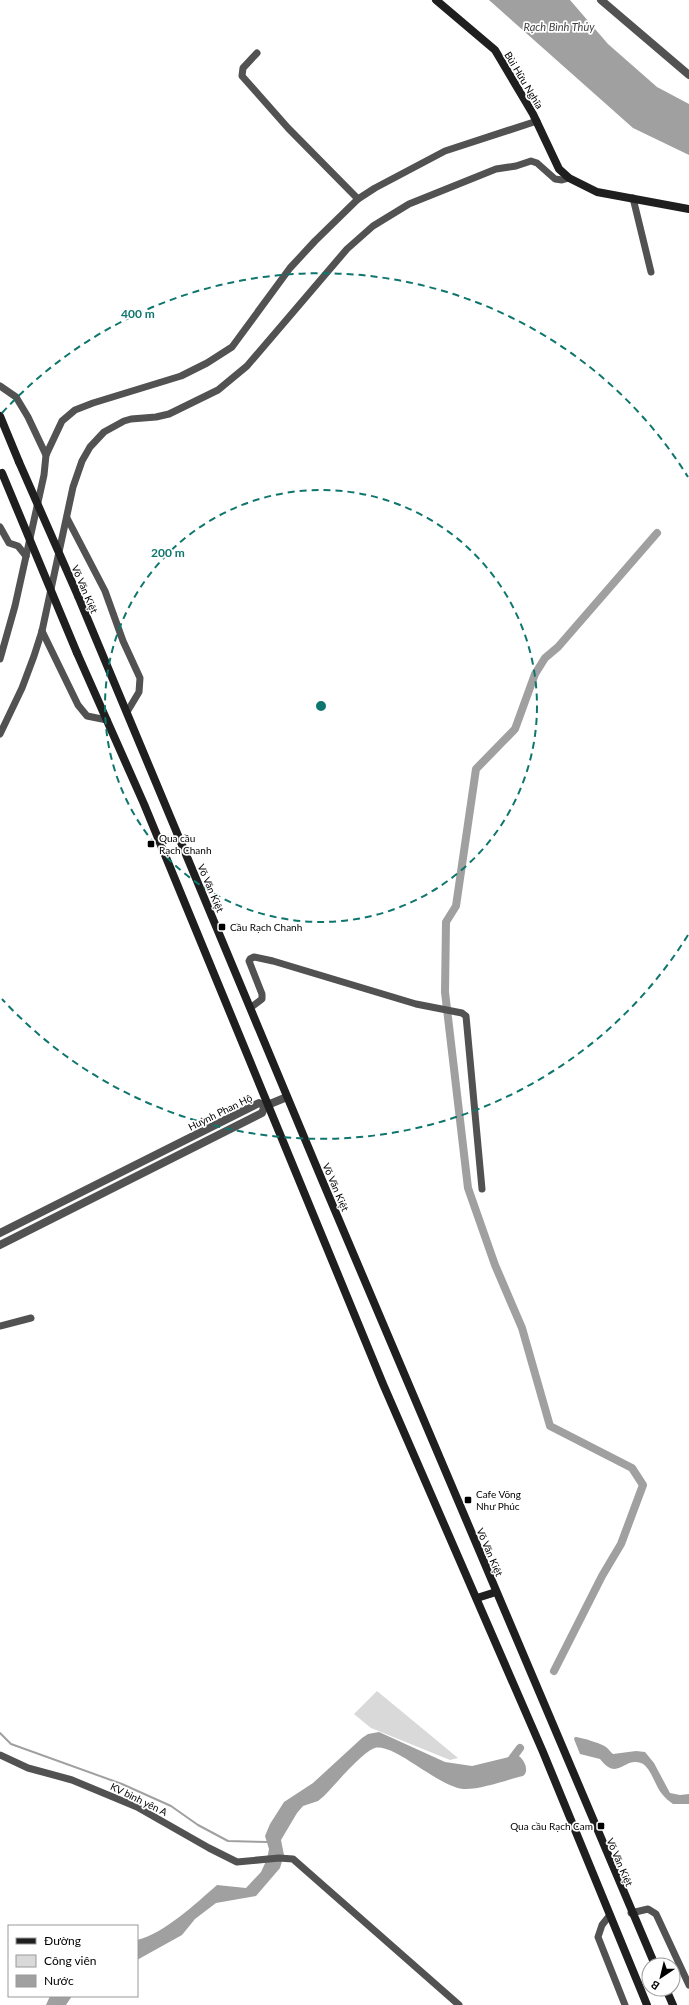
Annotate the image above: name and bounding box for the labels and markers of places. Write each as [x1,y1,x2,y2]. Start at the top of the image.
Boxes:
centre of rings [314,699,328,713]
place label: Qua cầu Rạch Chanh [159,832,211,856]
marker: Qua cầu Rạch Chanh [146,839,156,849]
place label: Cầu Rạch Chanh [230,921,302,933]
marker: Cầu Rạch Chanh [217,922,227,932]
place label: Cafe Võng Như Phúc [476,1488,521,1512]
marker: Cafe Võng Như Phúc [463,1495,473,1505]
place label: Qua cầu Rạch Cam [510,1820,593,1832]
marker: Qua cầu Rạch Cam [596,1821,606,1831]

